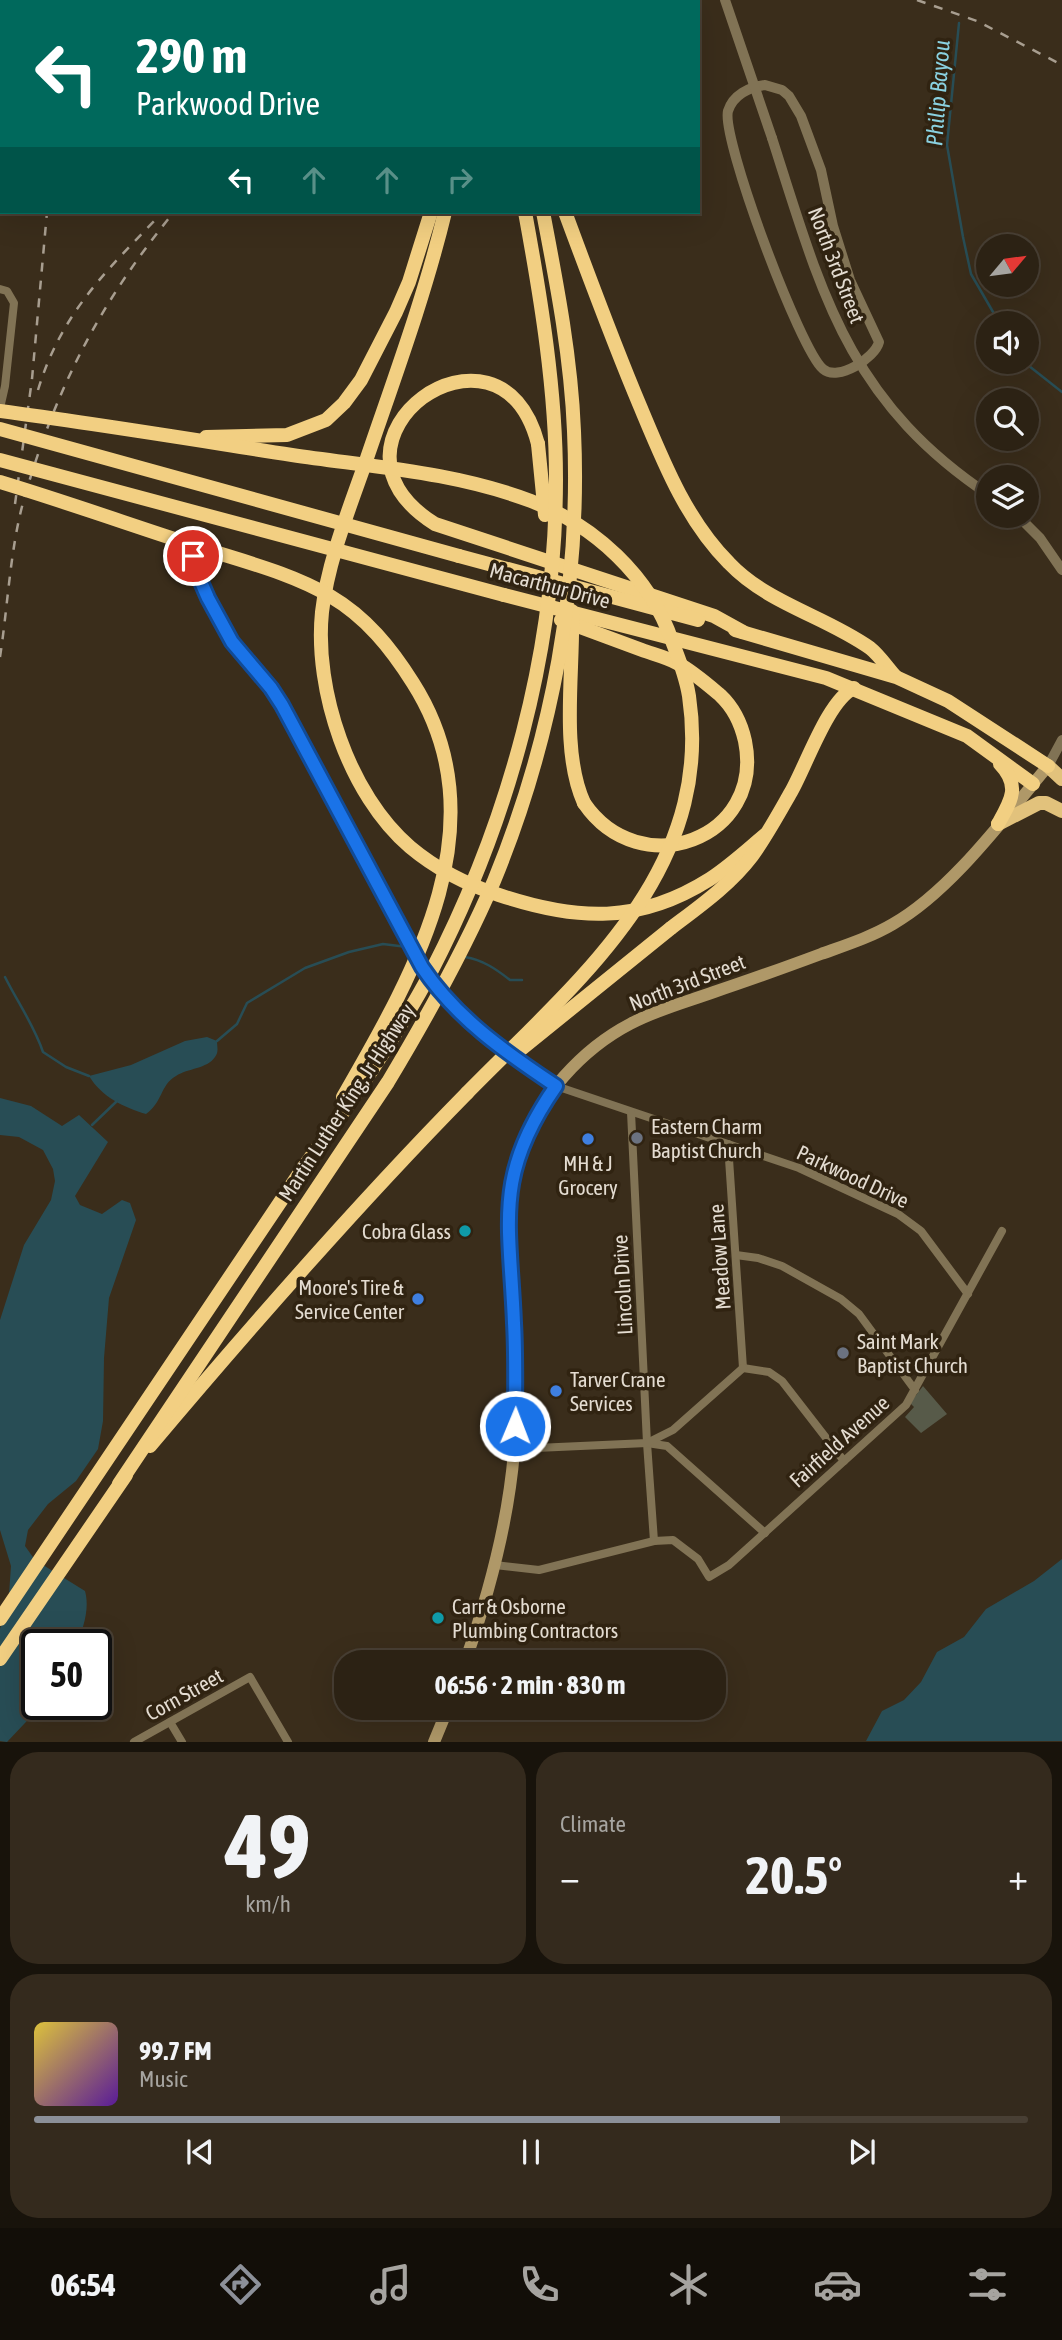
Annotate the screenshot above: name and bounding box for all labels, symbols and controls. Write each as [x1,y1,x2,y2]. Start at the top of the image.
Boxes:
text: 290 m [136,27,247,83]
icon: left [21,28,112,119]
water label: Philip Bayou [921,39,955,147]
text: Parkwood Drive [136,85,320,122]
icon: left [222,161,260,199]
icon: ahead [295,161,333,199]
icon: ahead [368,161,406,199]
icon: right [441,161,479,199]
street label: North 3rd Street [804,204,870,326]
north arrow [976,234,1040,298]
map controls [976,234,1039,528]
button: sound [976,311,1039,374]
button: search [976,388,1039,451]
button: layers [976,465,1039,528]
pin [163,526,223,586]
icon: arrive [174,537,212,575]
street label: Macarthur Drive [487,557,613,613]
street label: North 3rd Street [626,949,748,1015]
street label: Martin Luther King, Jr Highway [273,998,419,1205]
place label: Eastern Charm Baptist Church [651,1114,762,1162]
marker: Eastern Charm Baptist Church [629,1130,645,1146]
marker: MH & J Grocery [580,1131,596,1147]
street label: Parkwood Drive [793,1140,913,1212]
place label: MH & J Grocery [558,1151,618,1199]
street label: Meadow Lane [703,1203,735,1311]
place label: Cobra Glass [362,1219,451,1243]
marker: Cobra Glass [457,1223,473,1239]
street label: Lincoln Drive [607,1234,637,1336]
place label: Moore's Tire & Service Center [295,1275,405,1323]
marker: Moore's Tire & Service Center [410,1291,426,1307]
place label: Saint Mark Baptist Church [857,1329,968,1377]
marker: Saint Mark Baptist Church [835,1345,851,1361]
place label: Tarver Crane Services [570,1367,665,1415]
marker: Tarver Crane Services [548,1383,564,1399]
position arrow [478,1389,552,1463]
street label: Fairfield Avenue [784,1390,894,1492]
place label: Carr & Osborne Plumbing Contractors [452,1594,618,1642]
marker: Carr & Osborne Plumbing Contractors [430,1610,446,1626]
speed limit sign: 50 [21,1629,112,1720]
street label: Corn Street [141,1663,227,1725]
text: 06:56 · 2 min · 830 m [435,1670,625,1700]
text: 49 [225,1793,311,1897]
text: Climate [560,1811,626,1837]
text: 20.5° [746,1845,842,1905]
text: − [560,1855,580,1898]
text: + [1008,1855,1028,1898]
text: km/h [245,1891,291,1917]
text: 99.7 FM [139,2036,212,2066]
text: Music [139,2066,187,2092]
icon: previous [181,2133,219,2171]
icon: pause [512,2133,550,2171]
icon: next [843,2133,881,2171]
icon: directions [216,2260,265,2309]
icon: music [366,2260,415,2309]
icon: phone [515,2260,564,2309]
icon: climate [664,2260,713,2309]
icon: car [813,2260,862,2309]
icon: filters [963,2260,1012,2309]
text: 06:54 [50,2266,116,2303]

